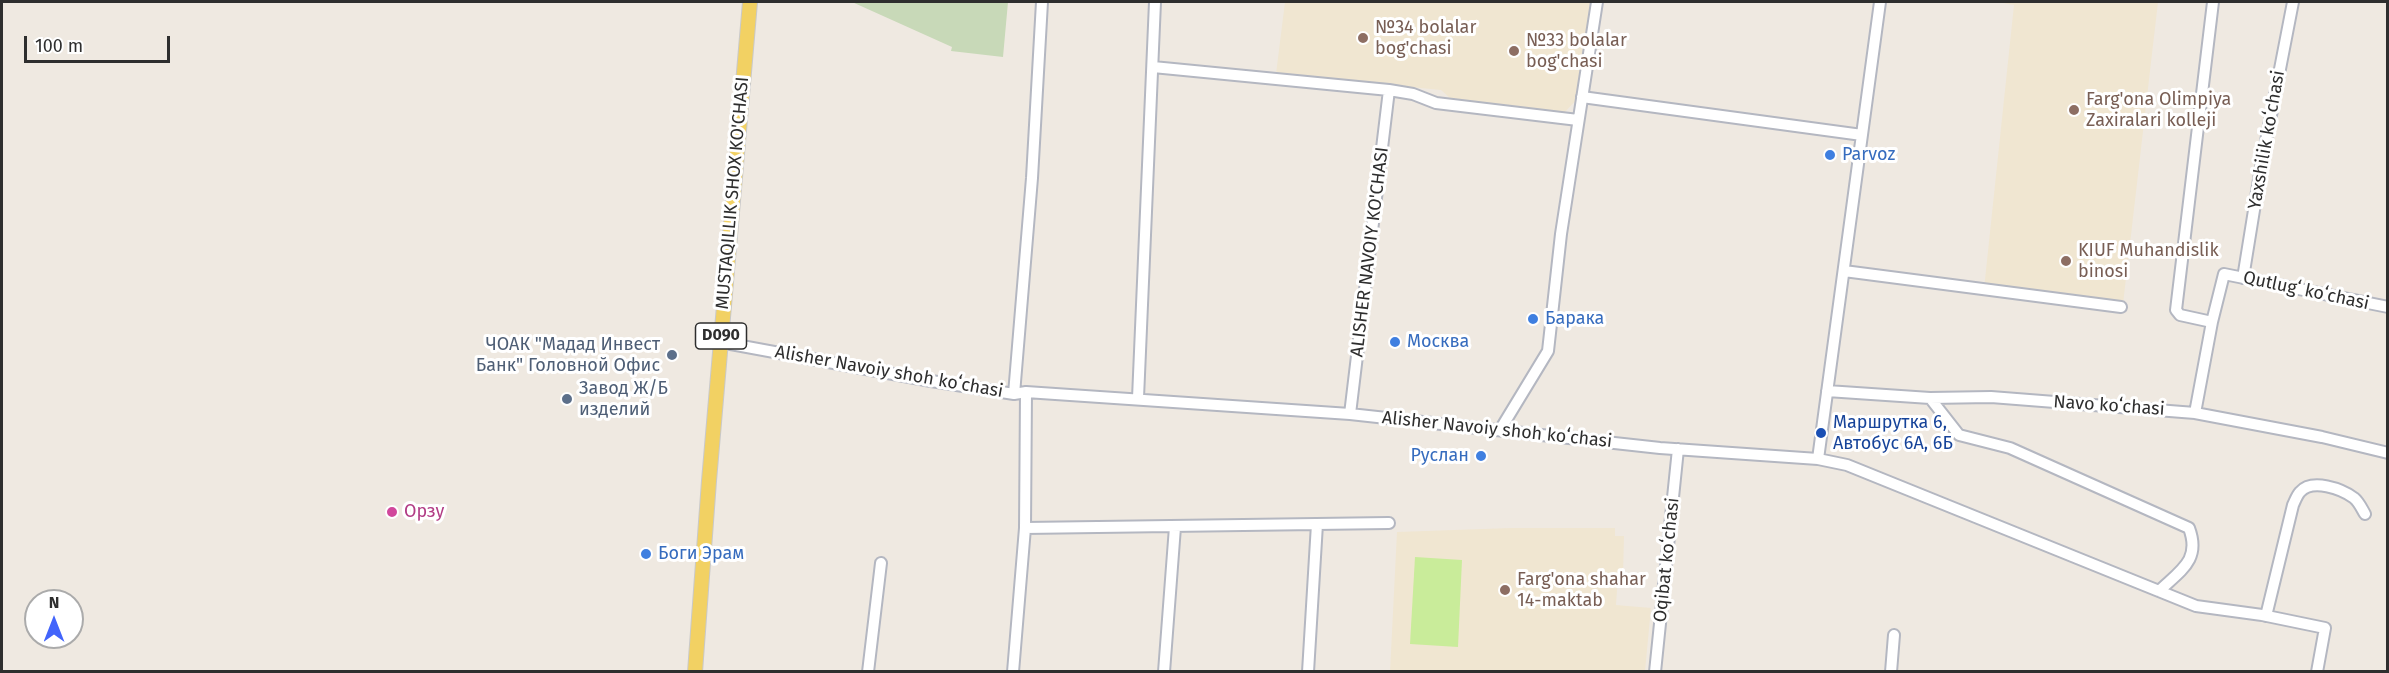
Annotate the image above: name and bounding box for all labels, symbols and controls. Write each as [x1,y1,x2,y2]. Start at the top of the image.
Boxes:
place label: №34 bolalar bog'chasi [1375,17,1476,60]
scale bar [27,24,172,62]
place label: №33 bolalar bog'chasi [1526,30,1627,72]
marker: №34 bolalar bog'chasi [1356,31,1370,45]
text: 100 m [35,35,83,57]
marker: №33 bolalar bog'chasi [1507,44,1521,58]
street label: Yaxshilik koʻchasi [2244,69,2290,211]
street label: MUSTAQILLIK SHOX KO'CHASI [712,76,754,310]
place label: Farg'ona Olimpiya Zaxiralari kolleji [2086,89,2231,132]
marker: Farg'ona Olimpiya Zaxiralari kolleji [2067,103,2081,117]
place label: Parvoz [1842,144,1895,166]
street label: ALISHER NAVOIY KO'CHASI [1346,146,1394,358]
marker: Parvoz [1823,148,1837,162]
place label: KIUF Muhandislik binosi [2078,240,2219,282]
marker: KIUF Muhandislik binosi [2059,254,2073,268]
street label: Qutlugʻ koʻchasi [2241,267,2371,315]
place label: Барака [1545,308,1604,330]
marker: Барака [1526,312,1540,326]
road number: D090 [696,323,746,349]
place label: Москва [1407,331,1469,353]
place label: ЧОАК "Мадад Инвест Банк" Головной Офис [476,334,660,376]
marker: Москва [1388,335,1402,349]
street label: Alisher Navoiy shoh koʻchasi [773,341,1005,403]
marker: ЧОАК "Мадад Инвест Банк" Головной Офис [665,348,679,362]
place label: Завод Ж/Б изделий [579,378,668,420]
street label: Navo koʻchasi [2053,391,2165,421]
marker: Завод Ж/Б изделий [560,392,574,406]
street label: Alisher Navoiy shoh koʻchasi [1381,407,1613,453]
place label: Маршрутка 6, Автобус 6А, 6Б [1833,412,1953,454]
marker: Маршрутка 6, Автобус 6А, 6Б [1814,426,1828,440]
place label: Руслан [1410,445,1469,467]
marker: Руслан [1474,449,1488,463]
street label: Oqibat koʻchasi [1650,497,1684,623]
place label: Орзу [404,501,444,523]
marker: Орзу [385,505,399,519]
place label: Боги Эрам [658,543,744,565]
marker: Боги Эрам [639,547,653,561]
place label: Farg'ona shahar 14-maktab [1517,569,1646,612]
marker: Farg'ona shahar 14-maktab [1498,583,1512,597]
north arrow [24,589,84,649]
text: N [49,593,59,612]

